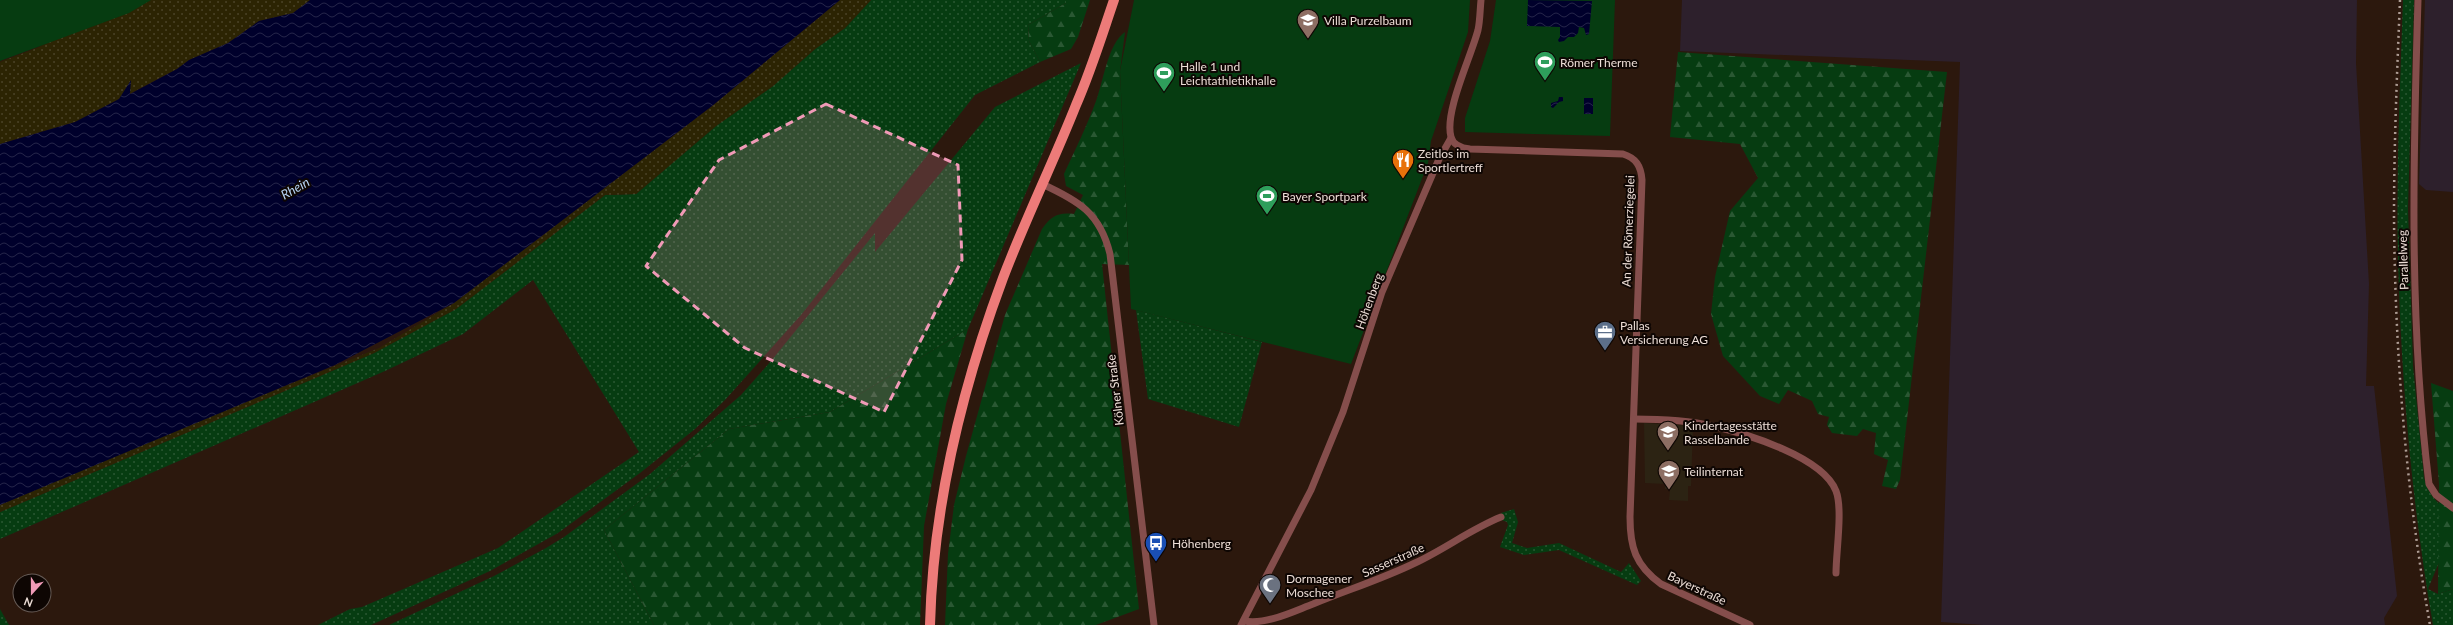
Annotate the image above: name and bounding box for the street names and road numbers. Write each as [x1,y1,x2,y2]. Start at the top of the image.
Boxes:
street label: An der Römerziegelei [1619,175,1637,287]
street label: Parallelweg [2394,230,2412,290]
street label: Höhenberg [1352,271,1386,331]
street label: Kölner Straße [1103,354,1127,426]
street label: Sasserstraße [1360,540,1426,580]
street label: Bayerstraße [1665,568,1729,608]

